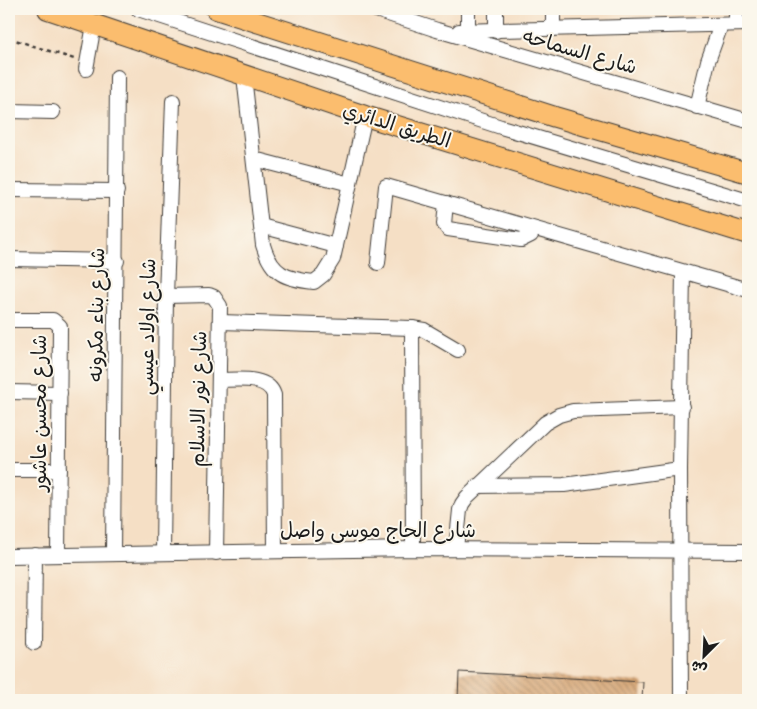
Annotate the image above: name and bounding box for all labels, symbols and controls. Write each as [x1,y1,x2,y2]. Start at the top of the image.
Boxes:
street label: شارع السماحه [519,23,640,82]
street label: الطريق الدائري [339,97,454,156]
street label: شارع بناء مكرونه [83,248,112,383]
street label: شارع اولاد عيسي [134,258,166,396]
street label: شارع نور الاسلام [185,331,214,467]
street label: شارع محسن عاشور [27,334,54,494]
street label: شارع الحاج موسى واصل [280,518,476,545]
north arrow [680,632,730,682]
text: ش [688,656,710,678]

